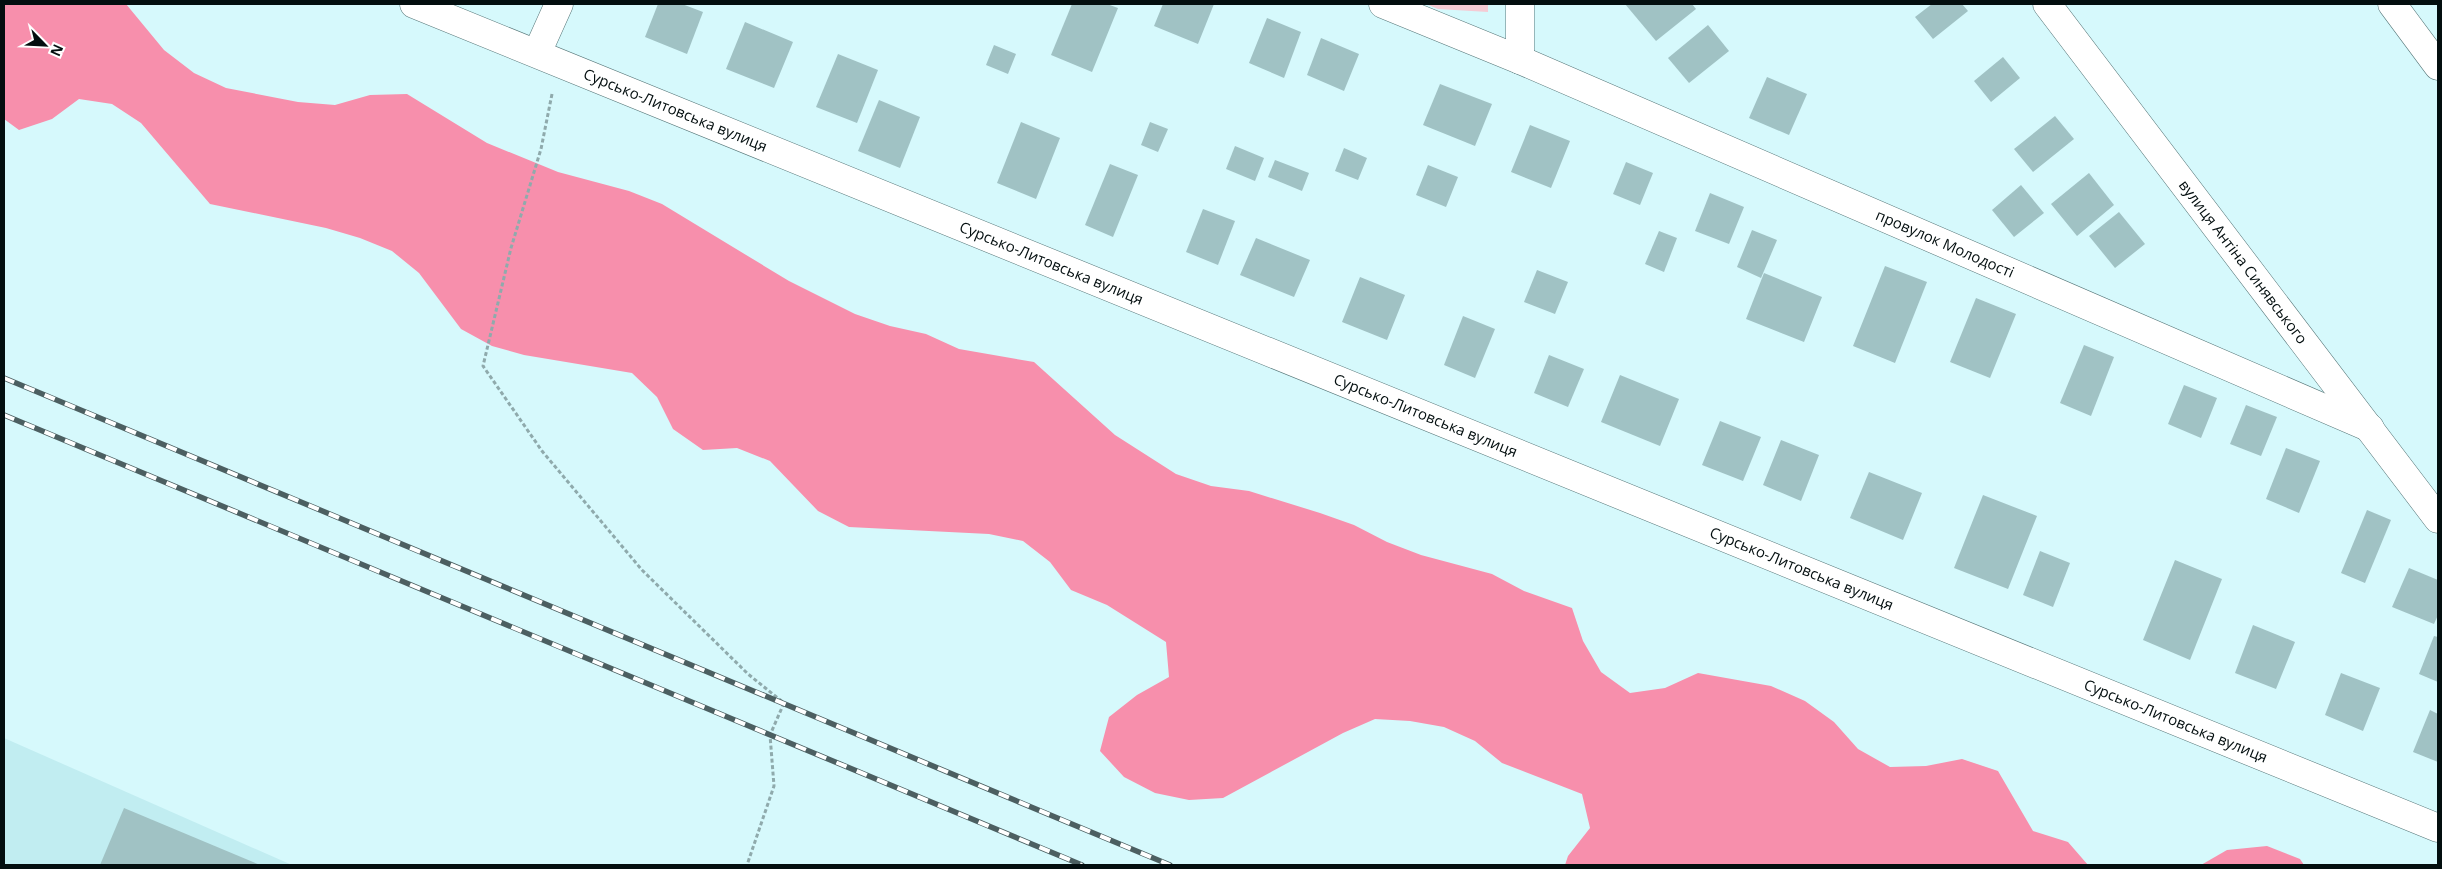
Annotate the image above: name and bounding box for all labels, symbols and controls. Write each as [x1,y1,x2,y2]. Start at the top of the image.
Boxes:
north arrow [20,20,70,70]
text: N [46,41,68,60]
street label: Сурсько-Литовська вулиця [581,63,770,156]
street label: вулиця Антіна Синявського [2175,175,2313,348]
street label: провулок Молодості [1873,204,2018,282]
street label: Сурсько-Литовська вулиця [957,216,1146,309]
street label: Сурсько-Литовська вулиця [1331,368,1521,461]
street label: Сурсько-Литовська вулиця [1707,522,1897,614]
street label: Сурсько-Литовська вулиця [2081,674,2271,767]

